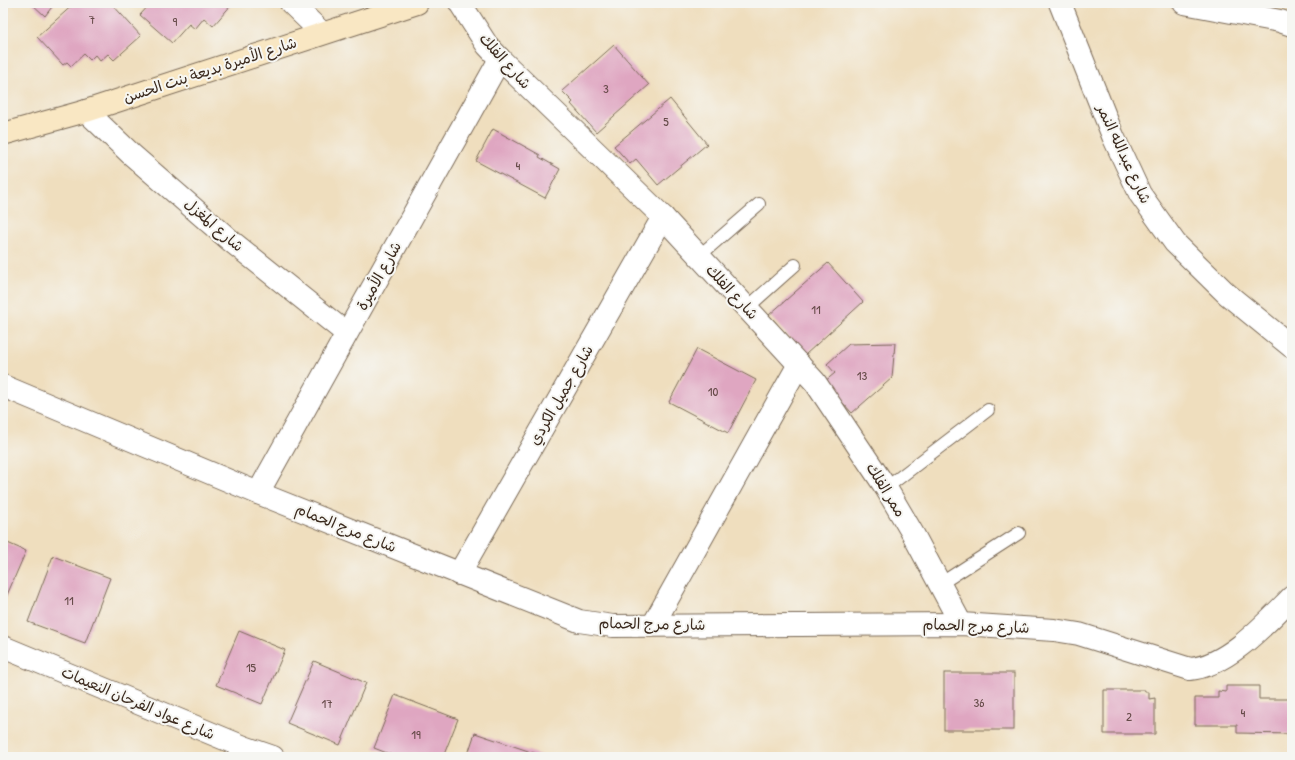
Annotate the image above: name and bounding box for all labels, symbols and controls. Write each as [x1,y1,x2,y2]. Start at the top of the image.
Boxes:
house number: 7 [89,10,95,28]
house number: 9 [173,12,178,30]
street label: شارع الفلك [475,28,536,93]
street label: شارع الأميرة بديعة بنت الحسن [120,32,299,108]
house number: 3 [603,79,609,97]
street label: شارع عبدالله النمر [1091,99,1157,207]
house number: 5 [663,112,669,130]
house number: 4 [516,156,521,174]
street label: شارع المغزل [180,193,248,256]
street label: شارع الأميرة [351,238,406,314]
street label: شارع الفلك [701,259,763,324]
house number: 11 [811,300,821,318]
street label: شارع جميل الكردي [523,341,599,449]
house number: 13 [857,366,867,384]
house number: 10 [708,382,718,400]
street label: ممر الفلك [862,459,911,521]
street label: شارع مرج الحمام [292,498,400,558]
house number: 11 [64,591,74,609]
street label: شارع مرج الحمام [598,612,706,636]
street label: شارع مرج الحمام [922,613,1030,639]
house number: 15 [246,658,257,676]
street label: شارع عواد الفرحان النعيمات [58,661,218,744]
house number: 36 [973,693,985,711]
house number: 17 [321,694,333,712]
house number: 4 [1241,703,1246,721]
house number: 2 [1126,707,1132,725]
house number: 19 [411,725,421,743]

